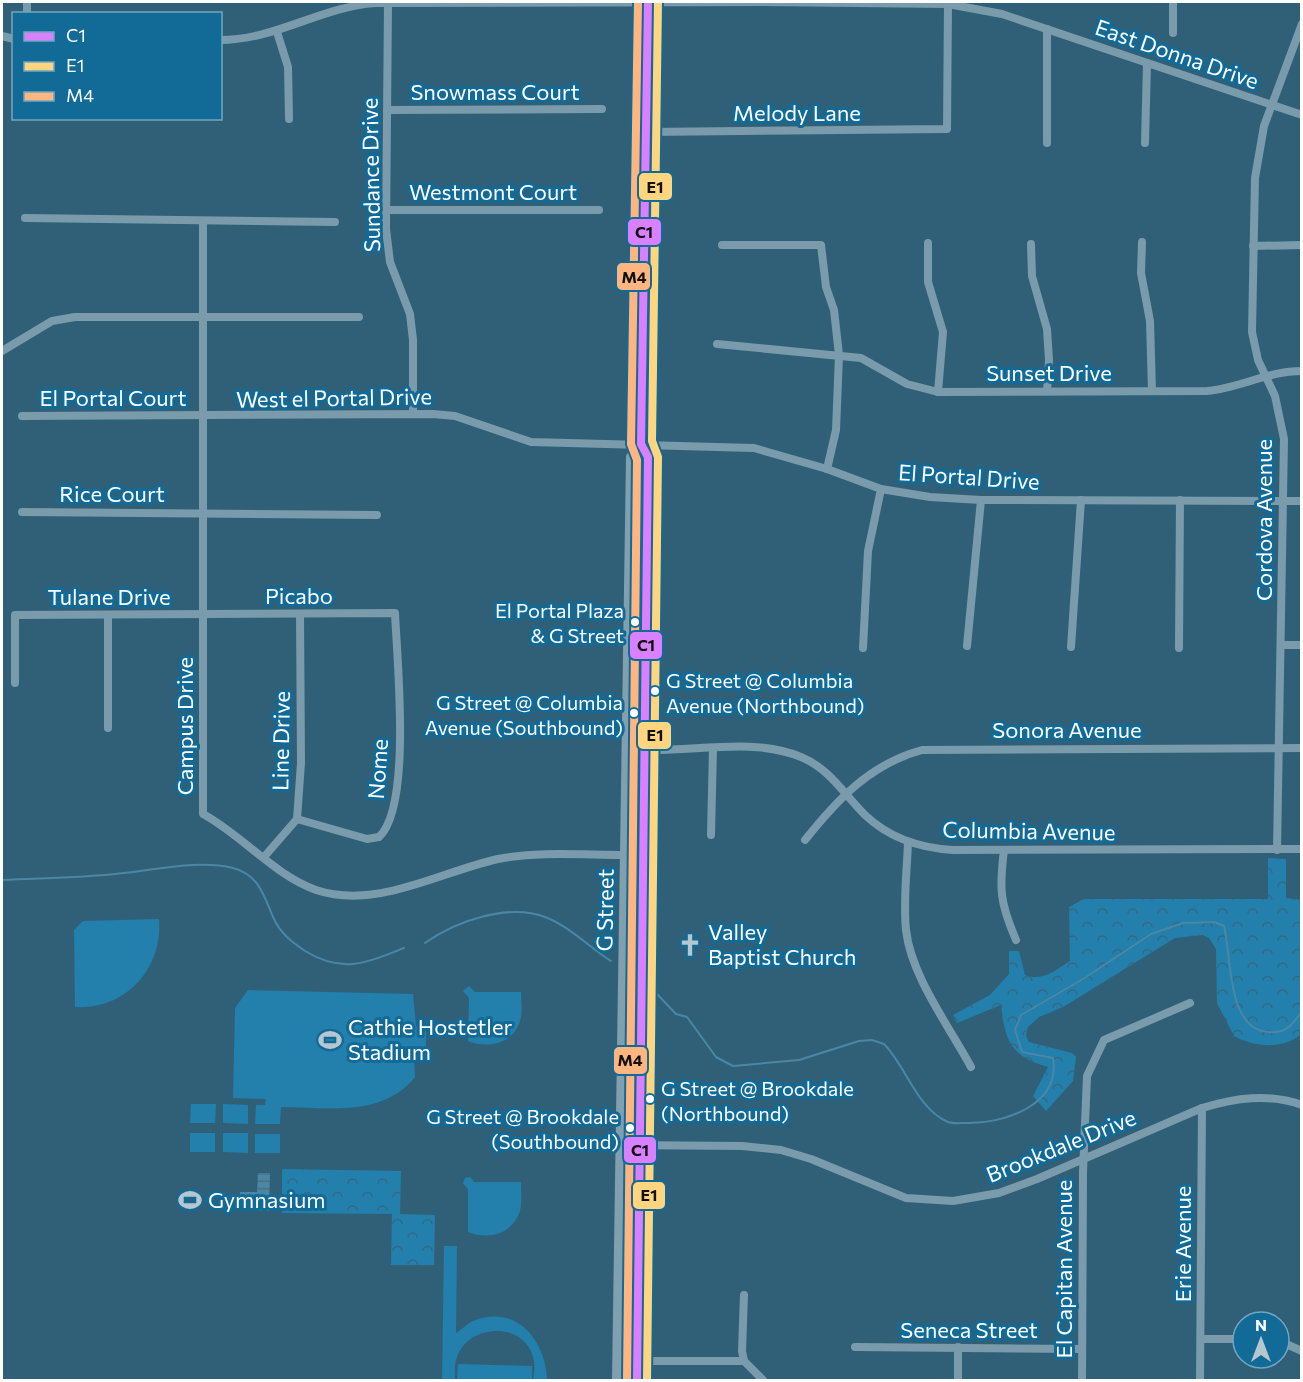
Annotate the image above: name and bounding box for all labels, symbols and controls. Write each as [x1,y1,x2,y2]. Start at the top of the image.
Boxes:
legend [12,12,222,120]
street label: East Donna Drive [1092,13,1262,94]
text: C1 [66,24,86,46]
text: E1 [66,54,84,76]
street label: Snowmass Court [410,78,580,105]
text: M4 [66,84,94,106]
street label: Sundance Drive [356,98,385,252]
street label: Melody Lane [733,99,861,126]
line badge: E1 [638,172,673,201]
text: E1 [647,177,663,196]
street label: Westmont Court [409,178,577,205]
line badge: C1 [627,218,662,246]
text: C1 [635,222,653,241]
line badge: M4 [616,262,651,291]
text: M4 [621,267,647,286]
street label: Sunset Drive [986,359,1112,386]
street label: West el Portal Drive [236,382,432,413]
street label: El Portal Court [40,384,186,411]
street label: Cordova Avenue [1250,439,1277,601]
street label: El Portal Drive [897,458,1041,495]
street label: Rice Court [59,480,165,507]
street label: Picabo [265,582,333,609]
street label: Tulane Drive [47,583,171,610]
place label: El Portal Plaza & G Street [495,598,624,647]
marker: El Portal Plaza & G Street [629,616,641,628]
line badge: C1 [629,631,663,660]
text: C1 [637,635,655,654]
street label: Campus Drive [171,657,198,795]
place label: G Street @ Columbia Avenue (Northbound) [666,668,865,717]
marker: G Street @ Columbia Avenue (Northbound) [649,685,661,697]
place label: G Street @ Columbia Avenue (Southbound) [425,690,623,739]
street label: Line Drive [266,691,295,791]
marker: G Street @ Columbia Avenue (Southbound) [628,707,640,719]
street label: Sonora Avenue [992,716,1142,743]
line badge: E1 [637,721,672,750]
text: E1 [647,725,663,744]
street label: Nome [362,738,393,800]
street label: Columbia Avenue [942,815,1116,846]
street label: G Street [590,868,619,951]
place label: Valley Baptist Church [708,918,856,970]
church icon: Valley Baptist Church [677,932,703,958]
place label: Cathie Hostetler Stadium [348,1013,513,1065]
sports icon: Cathie Hostetler Stadium [317,1027,343,1053]
line badge: M4 [613,1046,648,1075]
text: M4 [617,1050,643,1069]
place label: G Street @ Brookdale (Northbound) [661,1076,854,1125]
marker: G Street @ Brookdale (Northbound) [644,1093,656,1105]
street label: Brookdale Drive [982,1103,1140,1188]
place label: G Street @ Brookdale (Southbound) [426,1104,619,1153]
marker: G Street @ Brookdale (Southbound) [624,1122,636,1134]
line badge: C1 [623,1136,657,1164]
text: C1 [631,1140,649,1159]
street label: El Capitan Avenue [1050,1180,1077,1358]
line badge: E1 [632,1181,666,1210]
text: E1 [641,1185,657,1204]
place label: Gymnasium [208,1186,325,1213]
street label: Erie Avenue [1169,1186,1196,1302]
sports icon: Gymnasium [177,1187,203,1213]
north arrow [1231,1310,1291,1370]
text: N [1255,1315,1267,1334]
street label: Seneca Street [900,1316,1038,1343]

